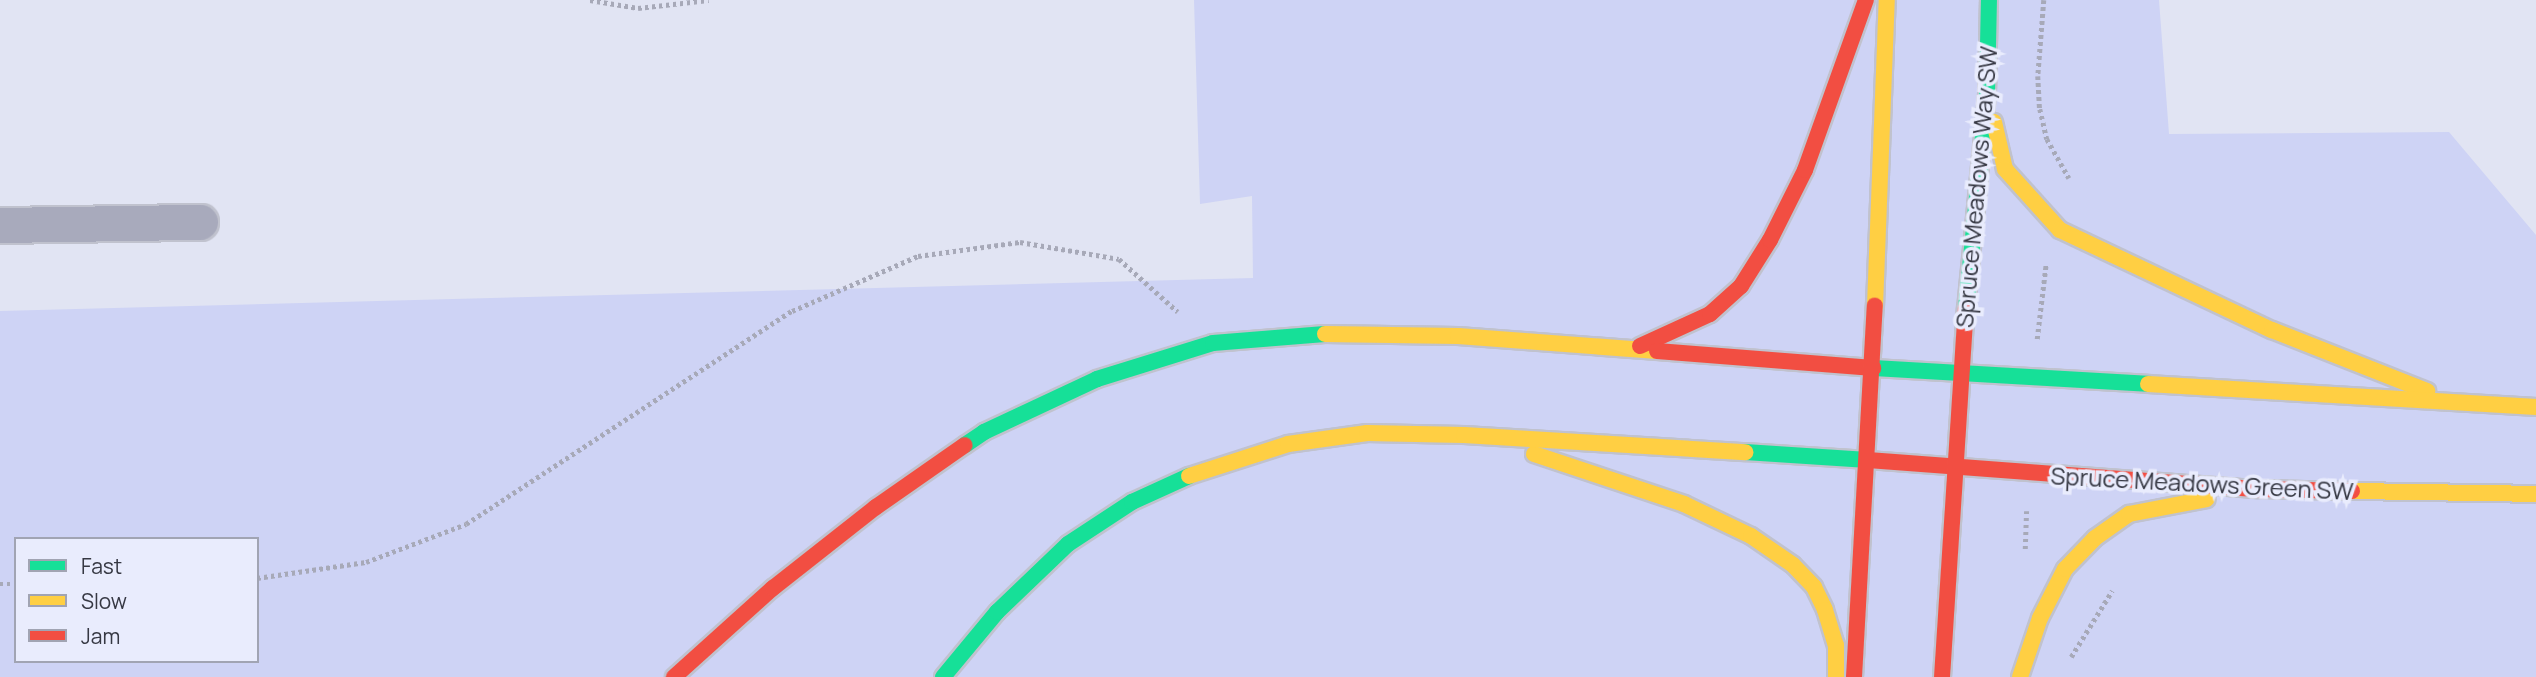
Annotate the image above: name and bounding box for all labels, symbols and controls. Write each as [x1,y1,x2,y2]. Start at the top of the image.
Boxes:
street label: Spruce Meadows Way SW [1949,45,2003,329]
street label: Spruce Meadows Green SW [2050,461,2354,505]
legend [14,537,259,663]
text: Fast [81,552,122,580]
text: Slow [81,587,127,615]
text: Jam [81,622,120,650]

